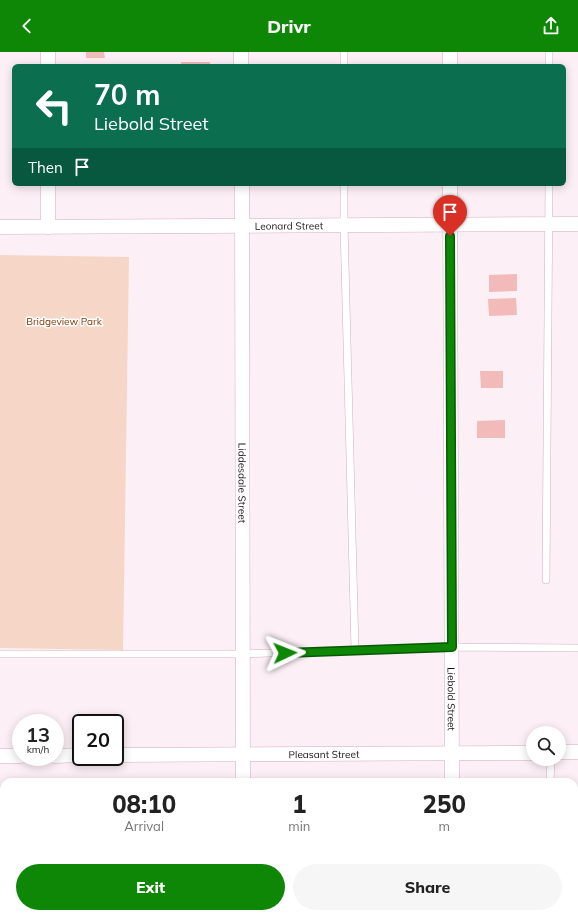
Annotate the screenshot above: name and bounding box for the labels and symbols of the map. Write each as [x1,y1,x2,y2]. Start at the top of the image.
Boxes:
pin [433,195,467,236]
street label: Leonard Street [255,219,324,232]
park label: Bridgeview Park [26,315,103,328]
street label: Liddesdale Street [236,443,249,524]
position arrow [264,632,306,674]
street label: Liebold Street [445,667,458,731]
speed limit sign: 20 [72,714,124,766]
street label: Pleasant Street [288,747,360,761]

